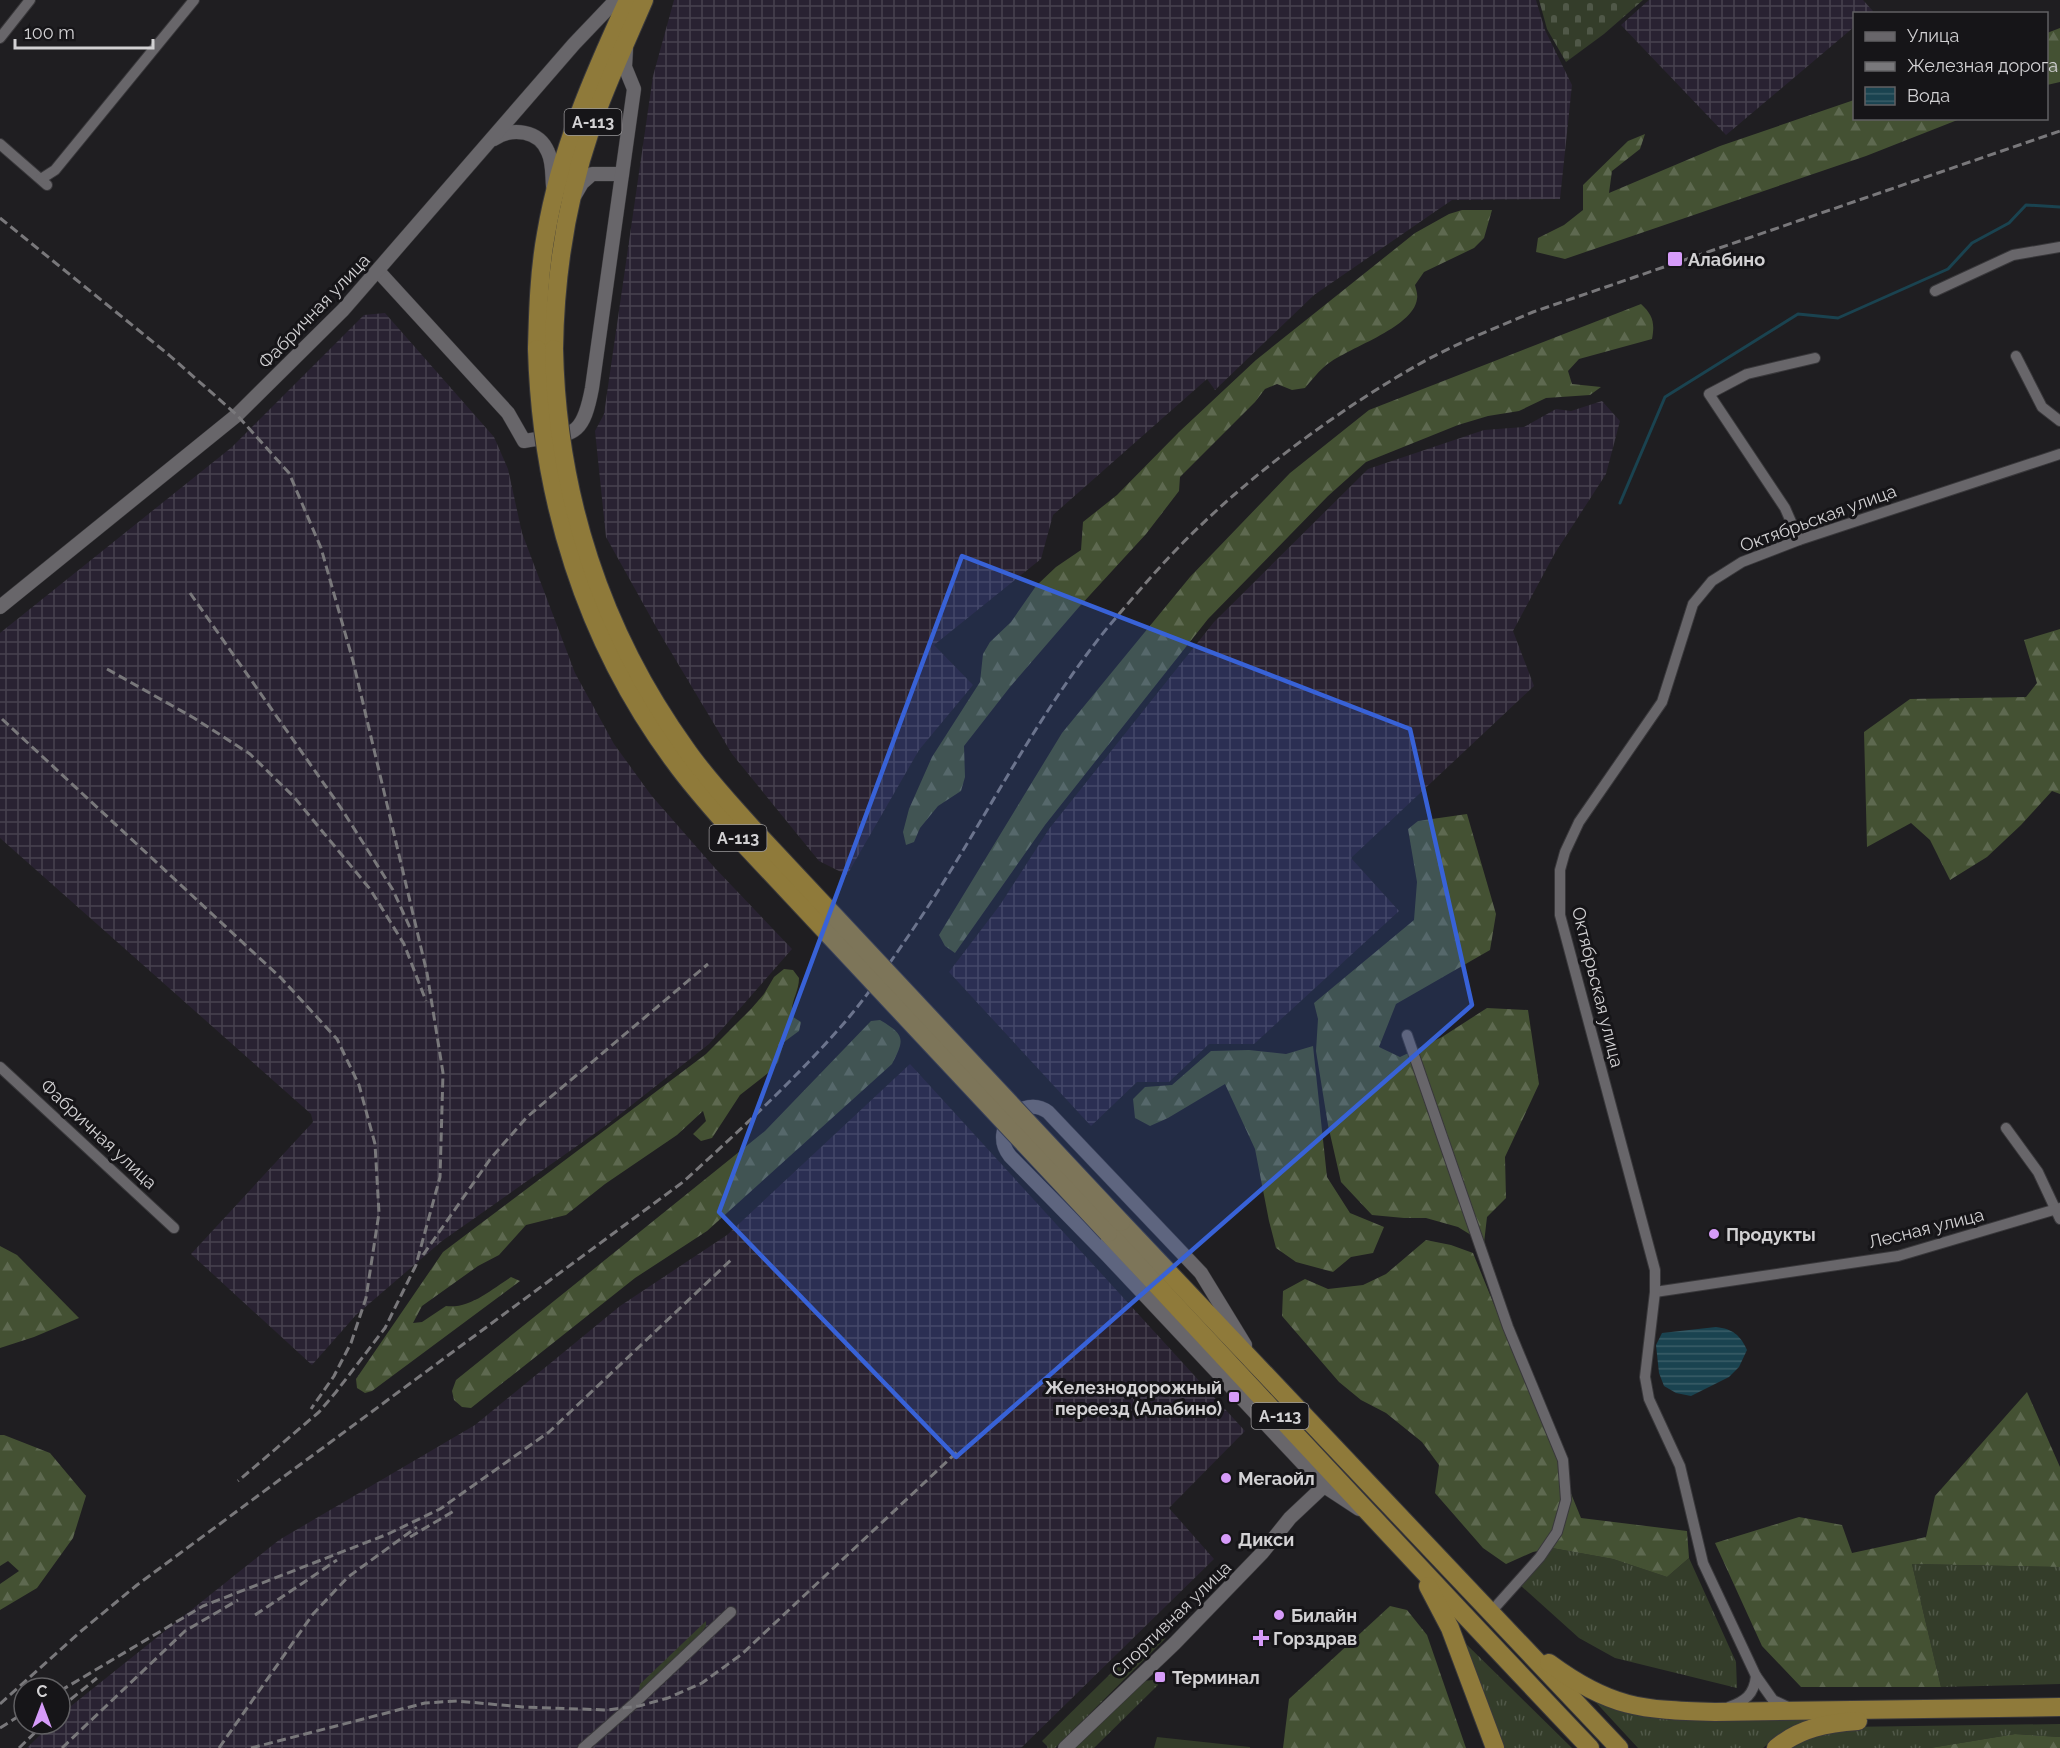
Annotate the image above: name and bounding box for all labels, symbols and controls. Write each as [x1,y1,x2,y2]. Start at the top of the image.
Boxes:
scale bar [15,12,153,50]
legend [1853,12,2048,120]
text: 100 m [24,22,75,43]
text: Улица [1907,25,1959,46]
text: Железная дорога [1907,55,2058,76]
text: Вода [1907,85,1950,106]
road number: А-113 [564,109,622,135]
street label: Фабричная улица [254,249,374,373]
place label: Алабино [1688,249,1765,270]
marker: Алабино [1666,250,1684,268]
street label: Октябрьская улица [1737,480,1899,556]
road number: А-113 [710,825,766,851]
street label: Октябрьская улица [1568,905,1628,1069]
street label: Фабричная улица [37,1075,161,1193]
street label: Лесная улица [1866,1204,1986,1252]
place label: Продукты [1726,1224,1816,1245]
marker: Продукты [1707,1227,1721,1241]
place label: Железнодорожный переезд (Алабино) [1045,1377,1222,1419]
marker: Железнодорожный переезд (Алабино) [1227,1390,1241,1404]
road number: А-113 [1252,1403,1308,1429]
place label: Мегаойл [1238,1468,1315,1489]
marker: Мегаойл [1219,1471,1233,1485]
place label: Дикси [1238,1529,1294,1550]
marker: Дикси [1219,1532,1233,1546]
street label: Спортивная улица [1107,1557,1235,1681]
place label: Билайн [1291,1605,1357,1626]
marker: Билайн [1272,1608,1286,1622]
place label: Горздрав [1273,1628,1357,1649]
marker: Горздрав [1254,1631,1268,1645]
place label: Терминал [1172,1667,1260,1688]
marker: Терминал [1153,1670,1167,1684]
north arrow [12,1676,72,1736]
text: С [37,1682,48,1701]

